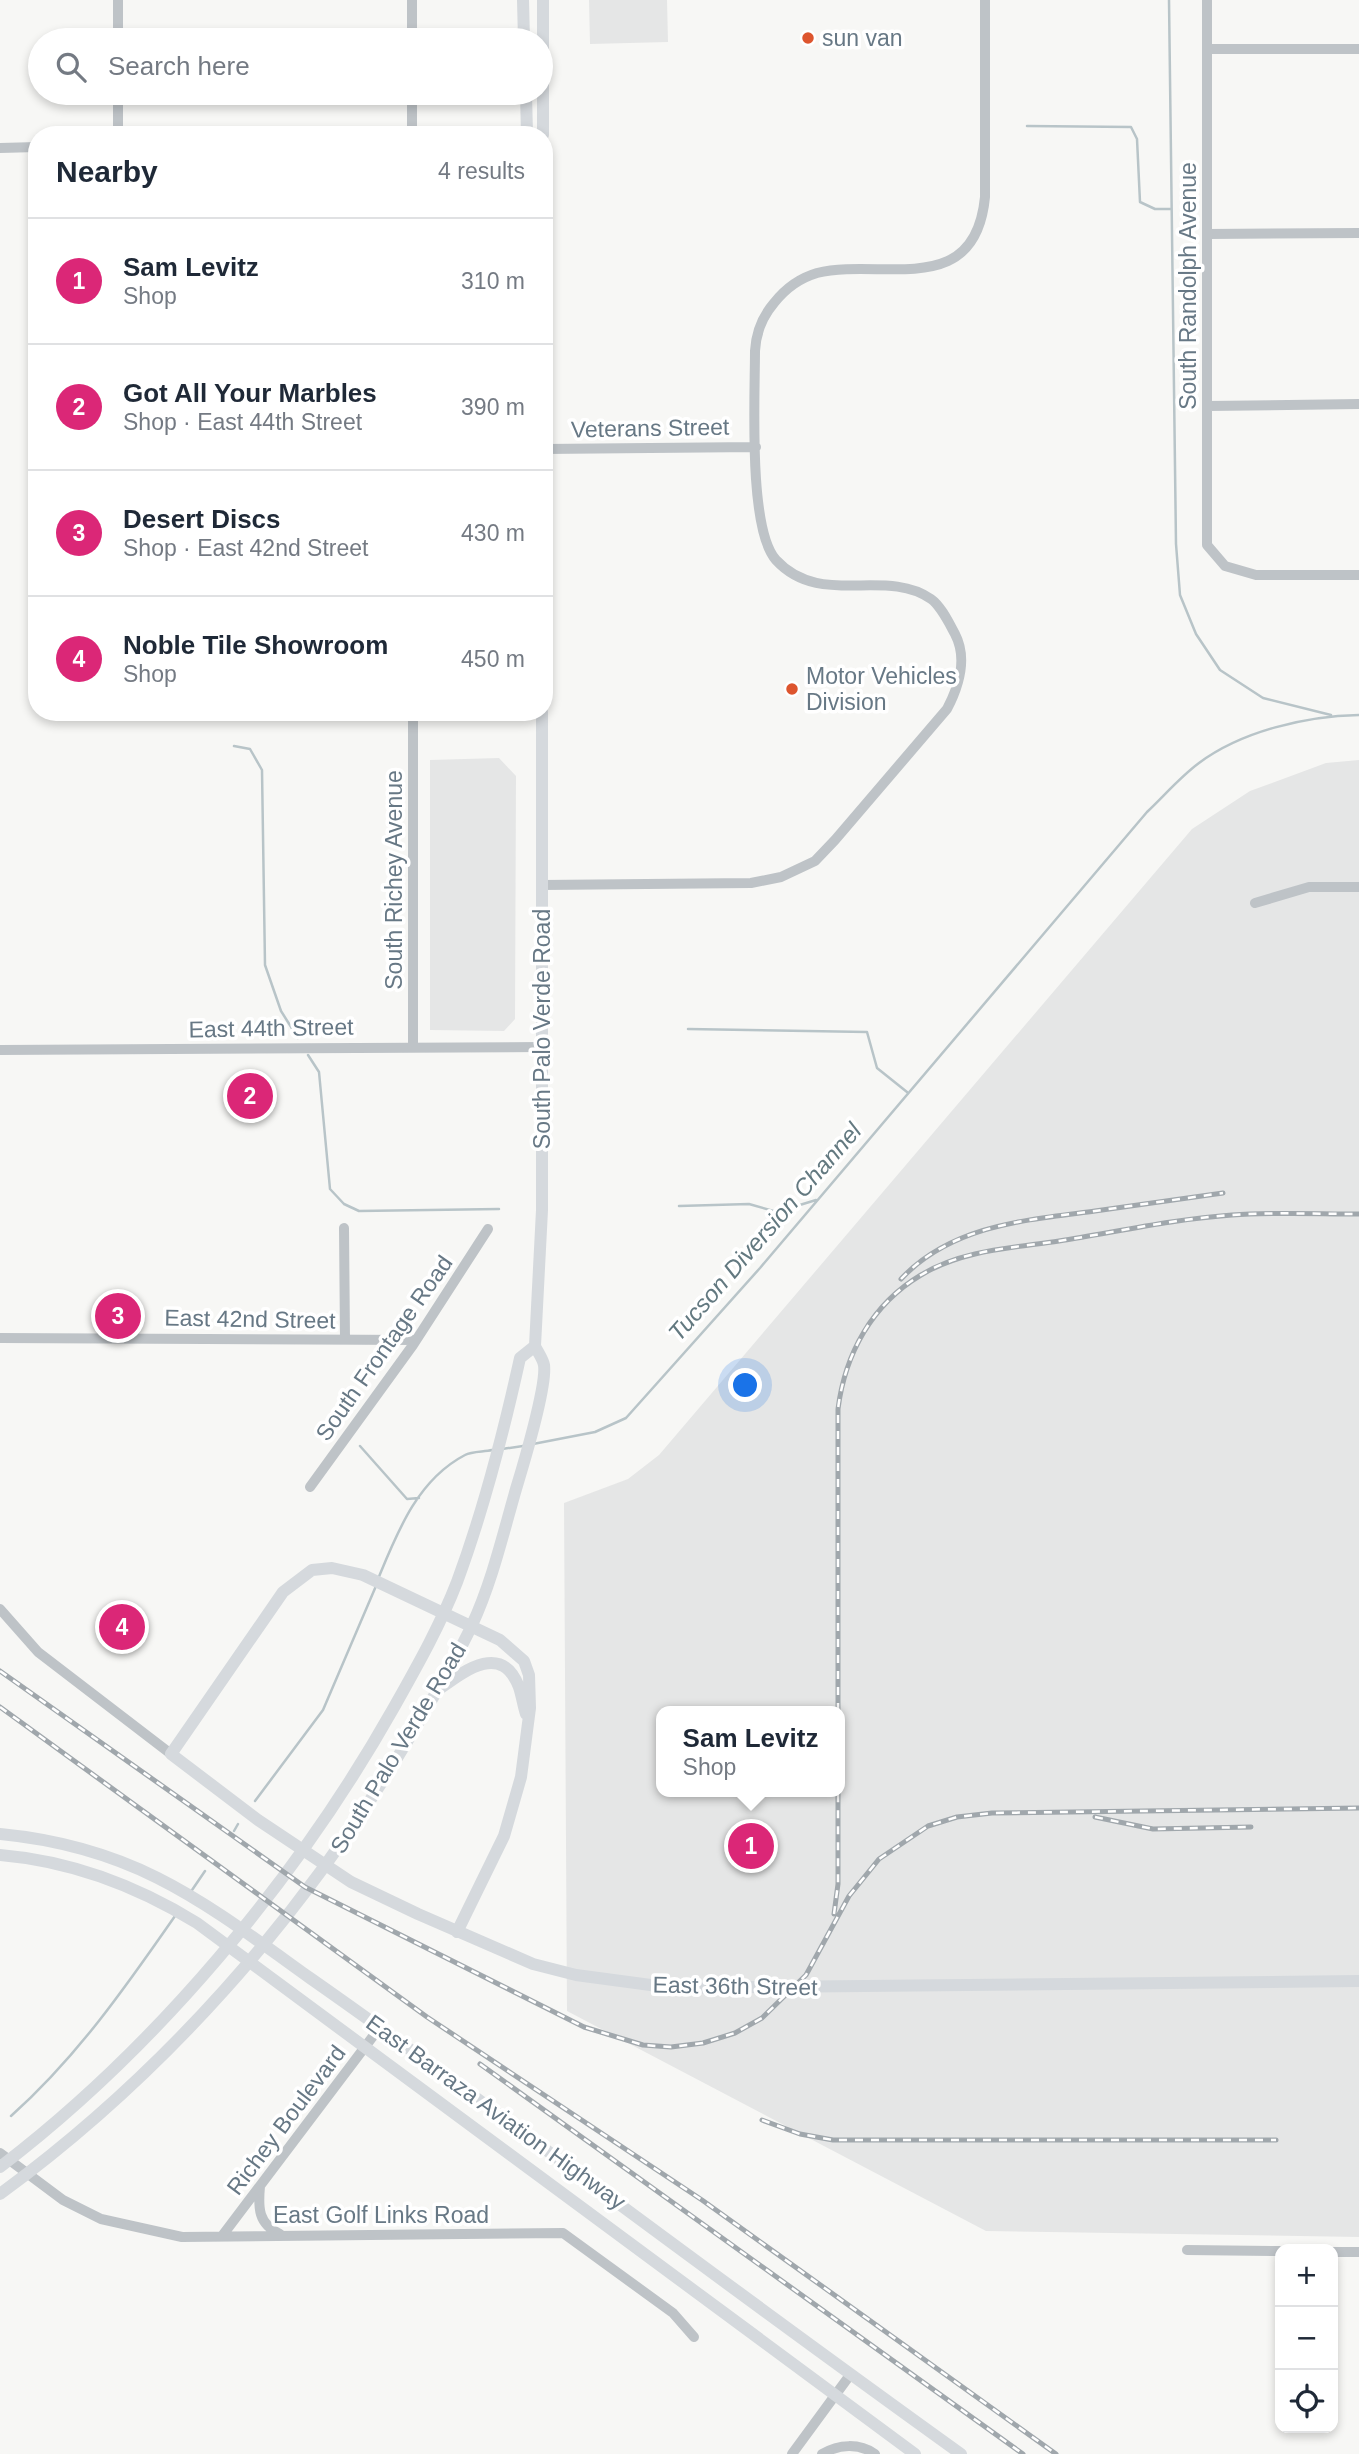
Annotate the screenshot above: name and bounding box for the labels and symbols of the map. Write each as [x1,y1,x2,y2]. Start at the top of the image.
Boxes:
place label: sun van [822,25,903,51]
marker: sun van [800,30,816,46]
street label: South Randolph Avenue [1175,162,1201,410]
street label: Veterans Street [571,414,730,442]
place label: Motor Vehicles Division [806,663,957,715]
marker: Motor Vehicles Division [784,681,800,697]
street label: South Richey Avenue [381,770,407,990]
street label: South Palo Verde Road [529,909,555,1149]
street label: East 44th Street [188,1014,354,1042]
pin: 2 [227,1070,273,1122]
water label: Tucson Diversion Channel [663,1117,867,1346]
street label: South Frontage Road [310,1250,458,1446]
pin: 3 [95,1290,141,1342]
street label: East 42nd Street [164,1305,336,1334]
your location [728,1368,762,1402]
pin: 4 [99,1601,145,1653]
street label: South Palo Verde Road [325,1638,471,1858]
pin: 1 [728,1820,774,1872]
street label: East 36th Street [652,1972,818,2000]
street label: East Barraza Aviation Highway [361,2009,631,2215]
street label: Richey Boulevard [221,2040,351,2200]
street label: East Golf Links Road [273,2202,489,2228]

